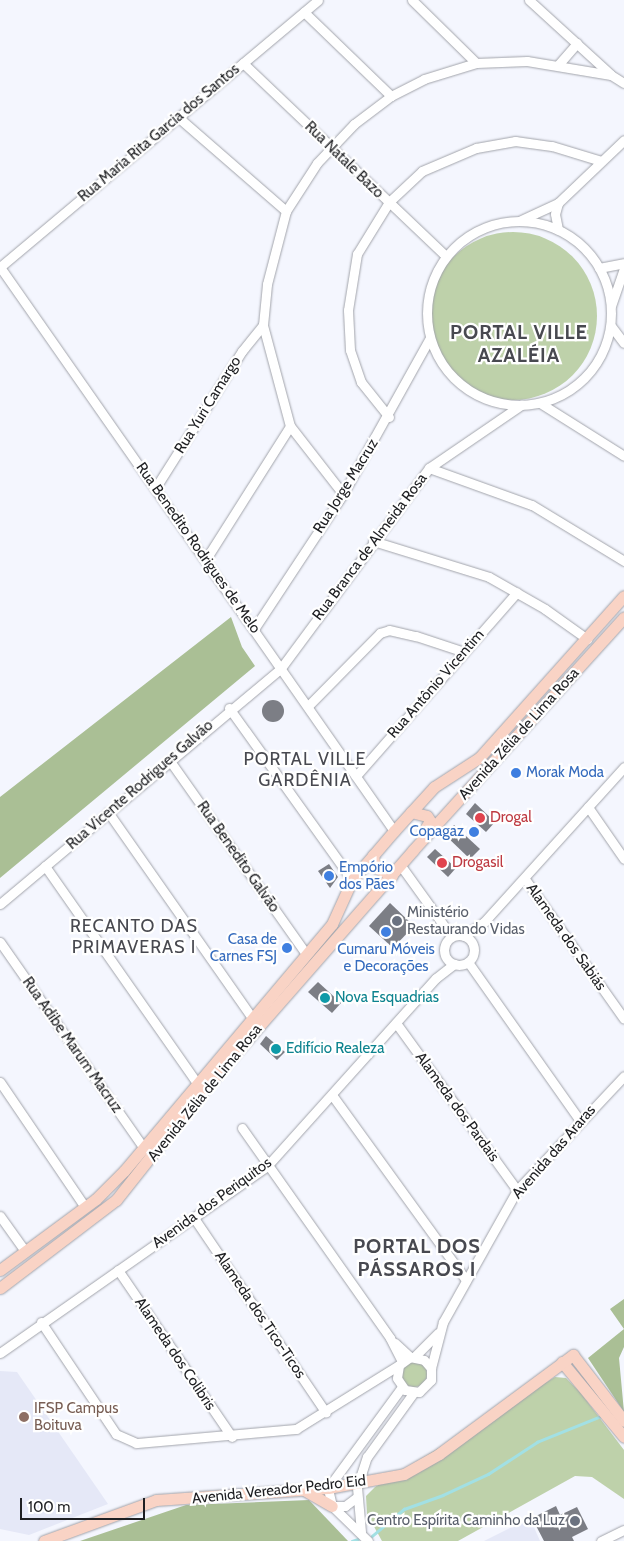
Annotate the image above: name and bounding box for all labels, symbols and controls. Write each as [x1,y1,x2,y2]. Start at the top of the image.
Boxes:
street label: Rua Maria Rita Garcia dos Santos [75,60,243,206]
street label: Rua Natale Bazo [301,118,387,202]
district label: PORTAL VILLE AZALÉIA [449,320,589,367]
street label: Rua Yuri Camargo [171,353,245,457]
street label: Rua Jorge Macruz [310,435,382,537]
street label: Rua Benedito Rodrigues de Melo [132,459,264,637]
street label: Rua Branca de Almeida Rosa [309,470,431,624]
street label: Rua Antônio Vicentim [384,626,488,742]
street label: Avenida Zélia de Lima Rosa [455,664,583,804]
street label: Rua Vicente Rodrigues Galvão [63,716,217,854]
district label: PORTAL VILLE GARDÊNIA [242,749,368,792]
place label: Morak Moda [526,764,604,782]
marker: Morak Moda [510,767,522,779]
street label: Rua Benedito Galvão [193,798,283,916]
place label: Drogal [490,809,532,827]
marker: Drogal [474,812,486,824]
place label: Copagaz [409,823,464,841]
marker: Copagaz [468,826,480,838]
place label: Drogasil [452,854,503,872]
marker: Drogasil [436,857,448,869]
place label: Empório dos Pães [339,858,395,893]
marker: Empório dos Pães [323,870,335,882]
street label: Alameda dos Sabiás [522,880,610,994]
place label: Ministério Restaurando Vidas [407,903,525,938]
marker: Ministério Restaurando Vidas [391,915,403,927]
district label: RECANTO DAS PRIMAVERAS I [69,916,199,959]
marker: Cumaru Móveis e Decorações [380,926,392,938]
place label: Casa de Carnes FSJ [210,930,277,965]
place label: Cumaru Móveis e Decorações [337,940,435,975]
marker: Casa de Carnes FSJ [281,942,293,954]
street label: Rua Adibe Marum Macruz [18,974,126,1116]
place label: Nova Esquadrias [335,989,439,1007]
marker: Nova Esquadrias [319,992,331,1004]
street label: Avenida Zélia de Lima Rosa [144,1021,266,1165]
place label: Edifício Realeza [286,1040,384,1058]
marker: Edifício Realeza [270,1043,282,1055]
street label: Alameda dos Pardais [411,1049,503,1165]
street label: Avenida das Araras [508,1101,600,1203]
street label: Avenida dos Periquitos [149,1154,275,1252]
district label: PORTAL DOS PÁSSAROS I [352,1234,482,1281]
street label: Alameda dos Tico-Ticos [211,1248,309,1382]
street label: Alameda dos Colibris [131,1294,219,1414]
place label: IFSP Campus Boituva [34,1399,118,1434]
marker: IFSP Campus Boituva [18,1411,30,1423]
street label: Avenida Vereador Pedro Eid [191,1472,367,1508]
scale bar [22,1488,148,1520]
text: 100 m [28,1498,70,1516]
place label: Centro Espírita Caminho da Luz [367,1512,565,1530]
marker: Centro Espírita Caminho da Luz [569,1515,581,1527]

